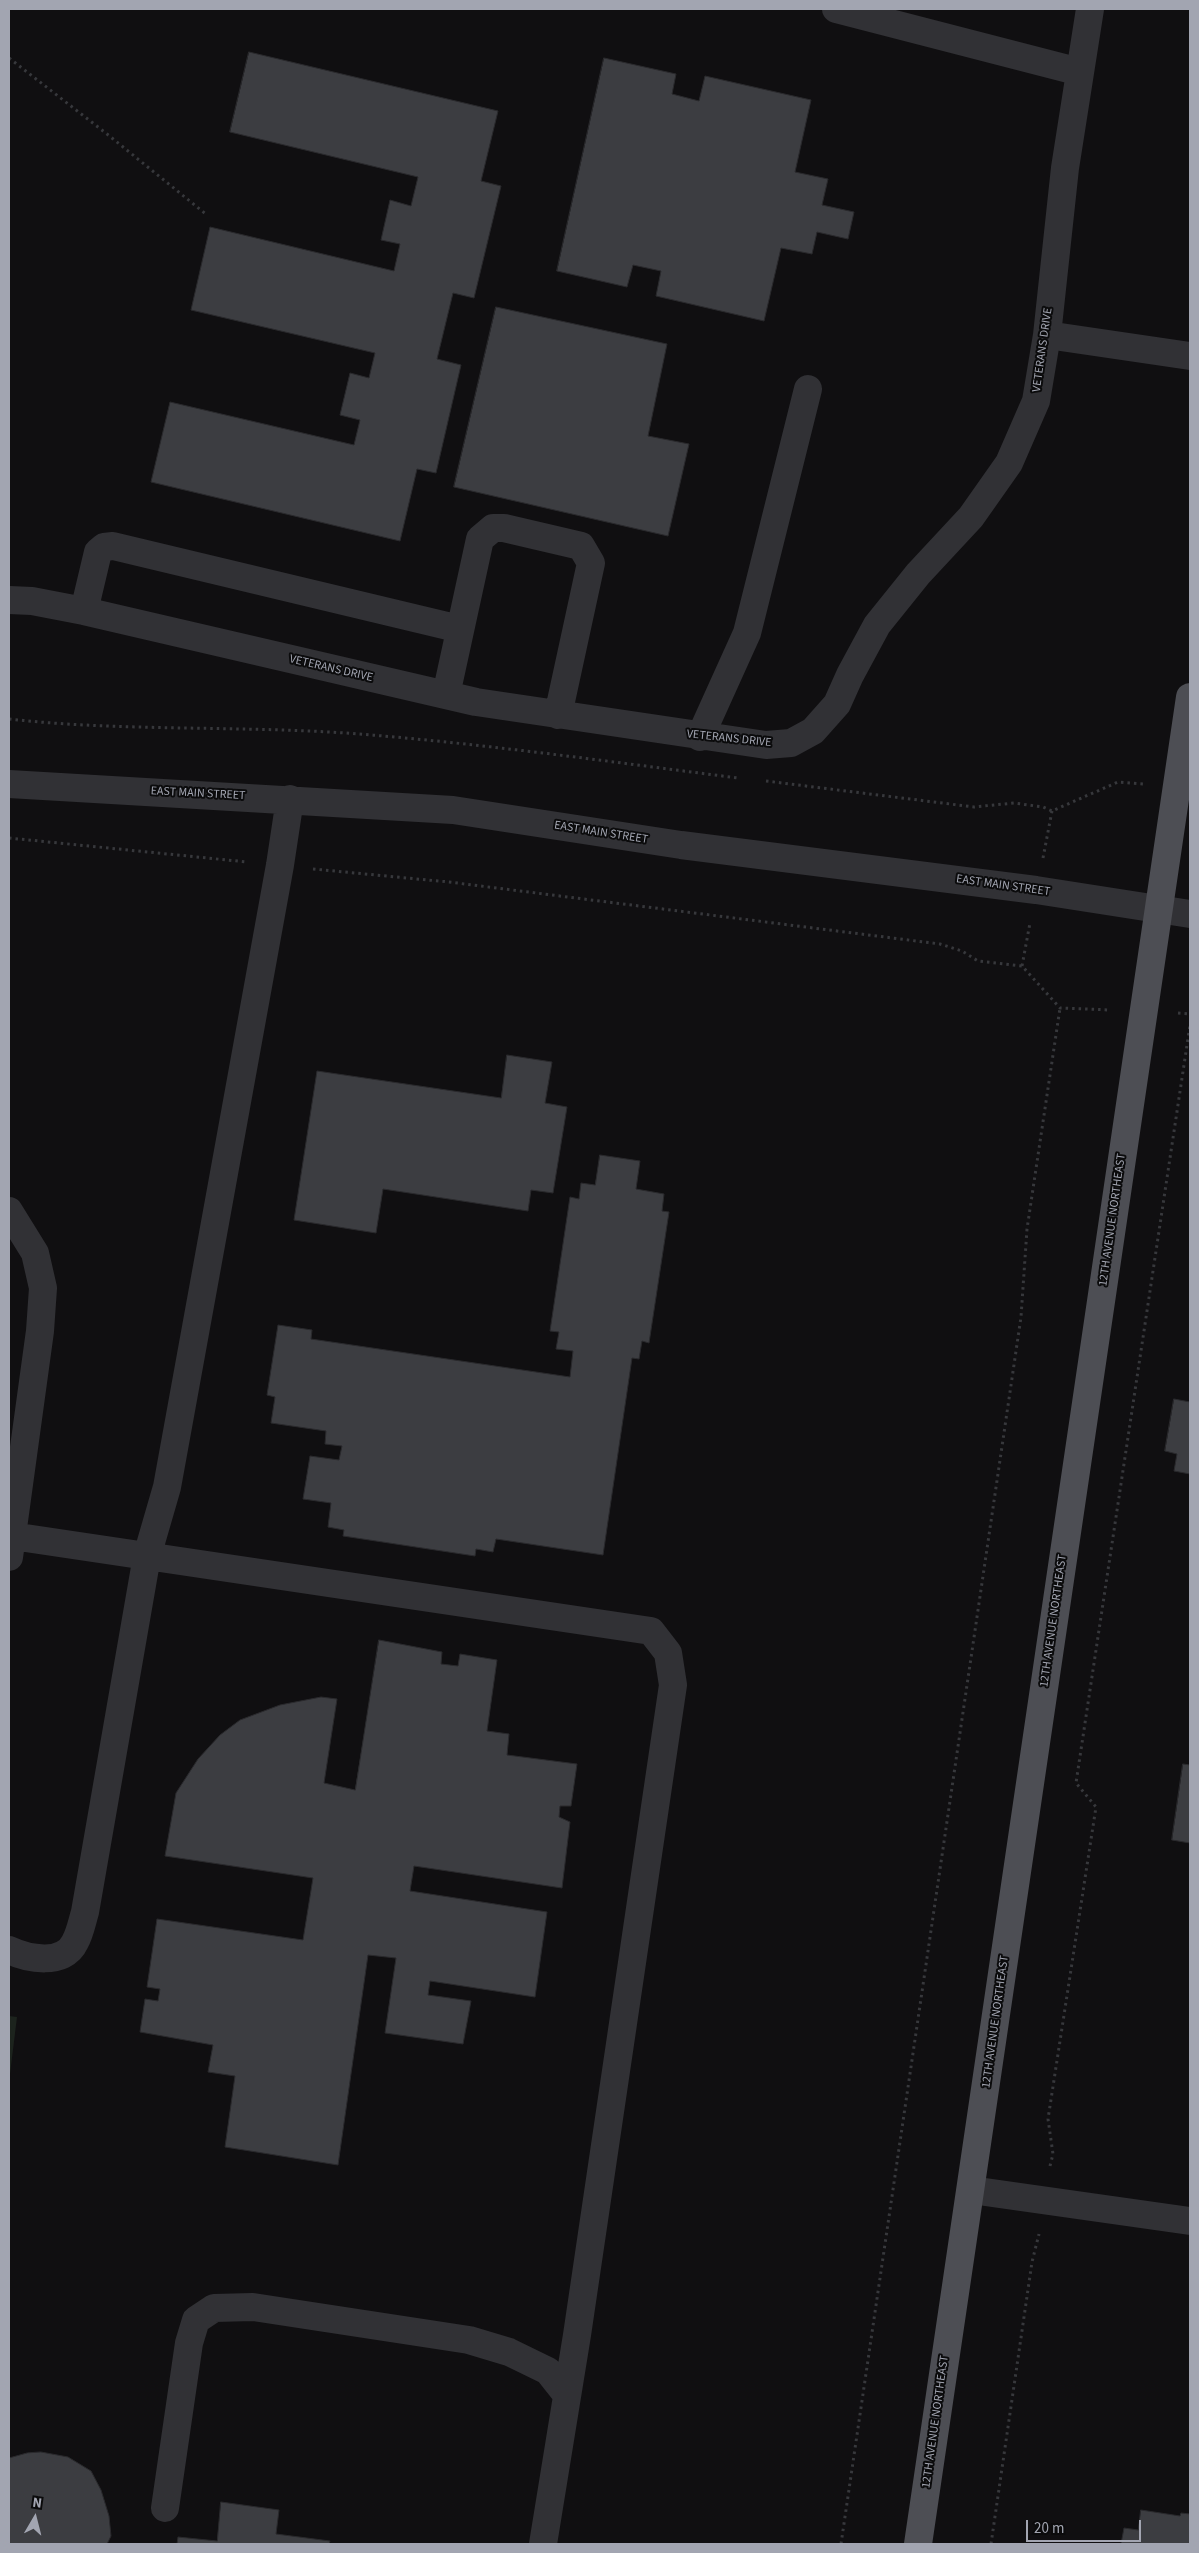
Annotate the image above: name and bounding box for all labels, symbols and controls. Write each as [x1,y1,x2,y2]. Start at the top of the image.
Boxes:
street label: VETERANS DRIVE [1030,307,1056,393]
street label: VETERANS DRIVE [288,652,374,686]
street label: VETERANS DRIVE [686,727,772,751]
street label: EAST MAIN STREET [150,784,246,804]
street label: EAST MAIN STREET [553,818,649,848]
street label: EAST MAIN STREET [955,872,1051,900]
street label: 12TH AVENUE NORTHEAST [1097,1153,1129,1287]
street label: 12TH AVENUE NORTHEAST [1038,1554,1070,1688]
street label: 12TH AVENUE NORTHEAST [980,1955,1012,2089]
street label: 12TH AVENUE NORTHEAST [920,2355,952,2489]
north arrow [10,2493,60,2543]
text: N [31,2493,43,2514]
scale bar [1029,2510,1144,2542]
text: 20 m [1034,2518,1064,2539]

